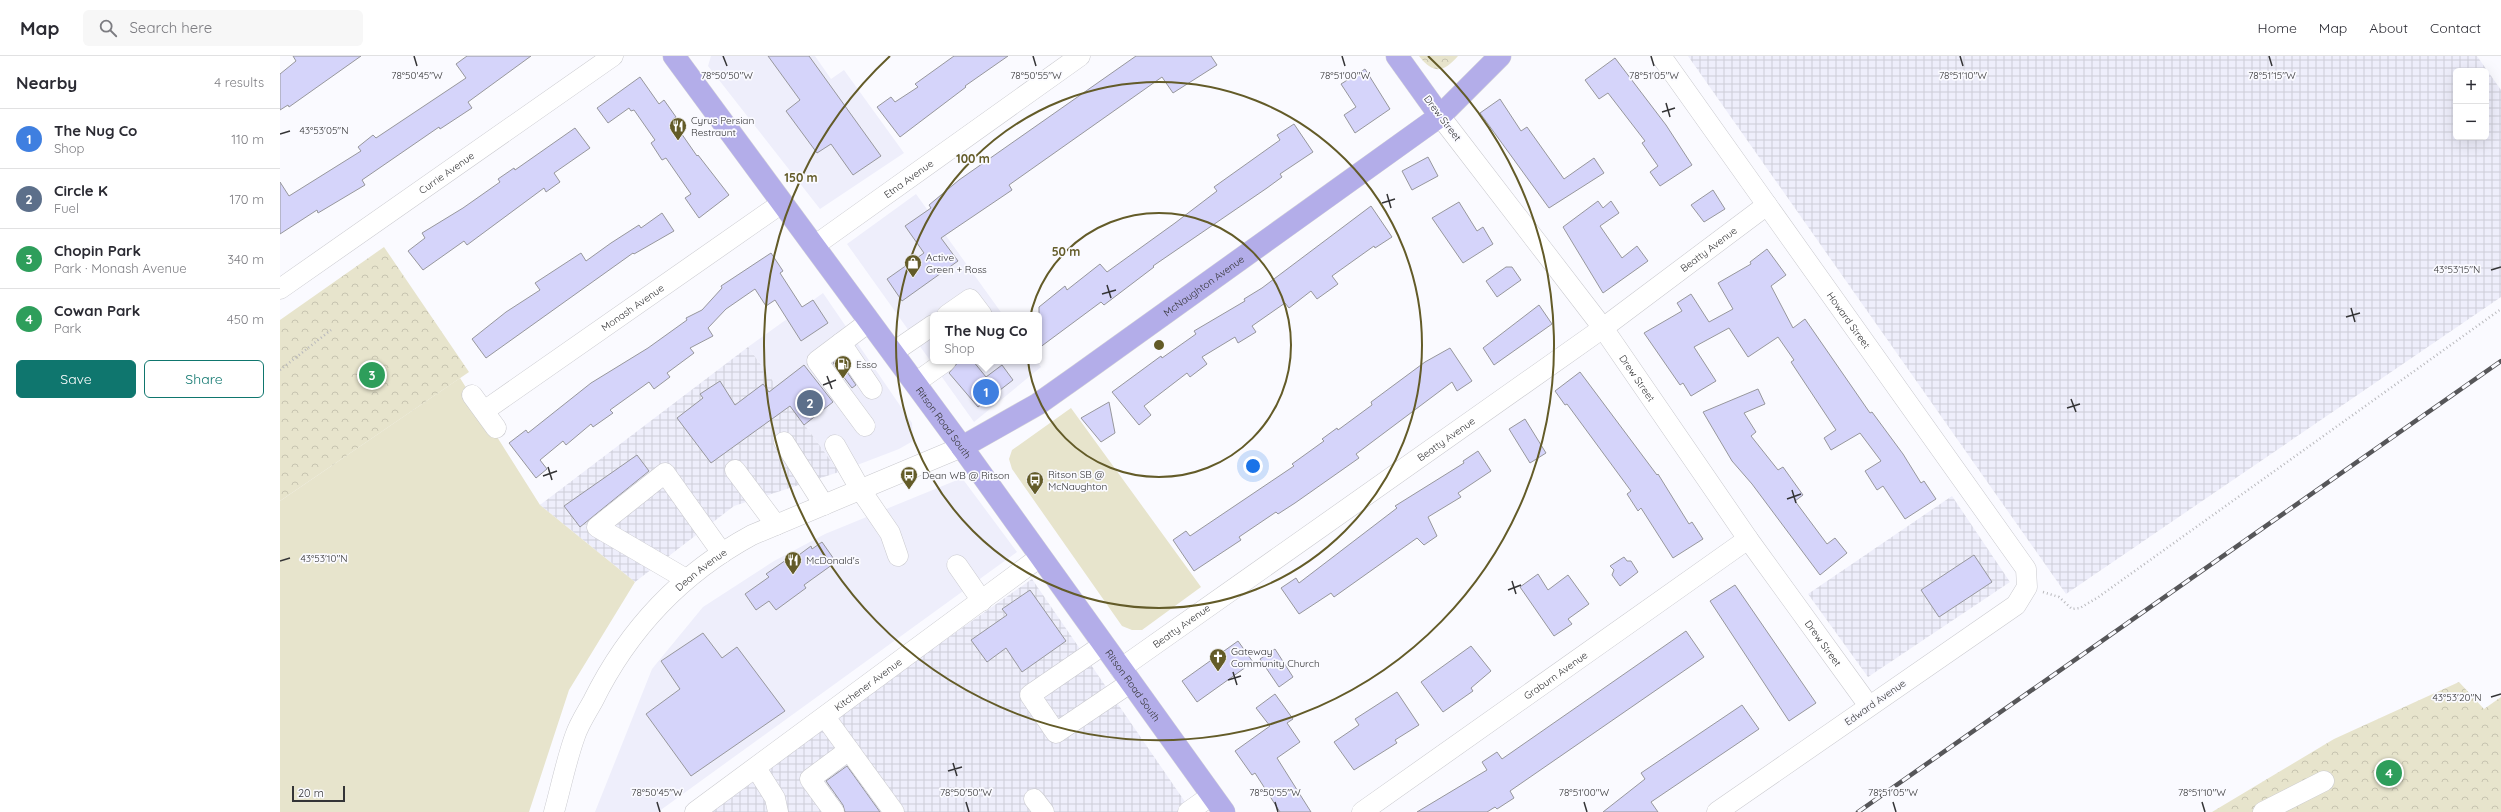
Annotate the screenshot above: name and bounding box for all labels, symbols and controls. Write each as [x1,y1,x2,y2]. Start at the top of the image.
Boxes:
search box [83,10,363,46]
text: Map [20,16,59,40]
icon: search [97,17,119,39]
text: Search here [129,18,212,37]
text: Home [2258,19,2297,37]
text: Map [2319,19,2347,37]
text: About [2369,19,2408,37]
text: Contact [2430,19,2481,37]
map controls [2453,68,2489,140]
button: + [2453,68,2489,104]
text: 78°50'45"W [391,69,443,82]
text: 78°50'50"W [701,69,753,82]
text: 78°50'55"W [1010,69,1062,82]
text: 78°51'00"W [1320,69,1370,82]
text: 78°51'05"W [1629,69,1679,82]
text: 78°51'10"W [1939,69,1987,82]
text: 78°51'15"W [2248,69,2296,82]
text: Nearby [16,72,77,93]
text: 4 results [214,74,264,90]
street label: Drew Street [1421,93,1464,144]
button: − [2453,104,2489,140]
place label: Cyrus Persian Restraunt [691,114,754,139]
restaurant icon: Cyrus Persian Restraunt [668,116,688,141]
text: The Nug Co [54,121,137,140]
text: 43°53'05"N [300,124,348,137]
text: 1 [26,131,32,147]
text: 110 m [231,131,264,147]
text: Shop [54,140,84,156]
street label: Currie Avenue [416,149,477,197]
text: 100 m [956,151,990,166]
street label: Etna Avenue [881,157,936,201]
text: 150 m [784,170,818,185]
text: Circle K [54,181,108,200]
text: 2 [25,191,33,207]
text: 170 m [229,191,264,207]
text: Fuel [54,200,79,216]
street label: Beatty Avenue [1678,224,1740,275]
text: Chopin Park [54,241,141,260]
text: 50 m [1052,244,1080,259]
text: 3 [26,251,32,267]
text: 340 m [227,251,264,267]
place label: Active Green + Ross [926,251,987,276]
street label: McNaughton Avenue [1161,252,1247,319]
shop icon: Active Green + Ross [903,253,923,278]
text: Park · Monash Avenue [54,260,187,276]
text: 43°53'15"N [2434,263,2480,276]
street label: Monash Avenue [599,281,667,334]
street label: Howard Street [1824,289,1873,352]
text: Cowan Park [54,301,140,320]
text: 4 [25,311,33,327]
text: 450 m [227,311,264,327]
popup [930,312,1042,364]
text: Park [54,320,82,336]
text: The Nug Co [944,321,1028,340]
centre of rings [1152,338,1166,352]
text: Shop [944,340,975,356]
street label: Drew Street [1616,352,1658,405]
fuel station icon: Esso [833,354,853,379]
place label: Esso [856,358,877,371]
button: Save [16,360,136,398]
button: Share [144,360,264,398]
pin: 3 [359,360,385,390]
pin: 1 [973,377,999,407]
street label: Ritson Road South [913,384,974,461]
pin: 2 [797,388,823,418]
street label: Beatty Avenue [1415,414,1478,464]
your location [1243,456,1263,476]
bus stop icon: Dean WB @ Ritson [899,465,919,490]
place label: Ritson SB @ McNaughton [1048,468,1107,493]
place label: Dean WB @ Ritson [922,469,1010,482]
bus stop icon: Ritson SB @ McNaughton [1025,470,1045,495]
street label: Dean Avenue [673,546,730,594]
restaurant icon: McDonald's [783,550,803,575]
text: 43°53'10"N [300,552,348,565]
place label: McDonald's [806,554,860,567]
street label: Beatty Avenue [1150,601,1213,651]
street label: Drew Street [1802,618,1845,670]
place label: Gateway Community Church [1231,645,1320,670]
street label: Ritson Road South [1102,647,1163,724]
church icon: Gateway Community Church [1208,647,1228,672]
street label: Graburn Avenue [1521,648,1590,703]
street label: Kitchener Avenue [832,655,905,714]
street label: Edward Avenue [1842,676,1909,728]
text: 43°53'20"N [2432,691,2482,704]
pin: 4 [2376,758,2402,788]
scale bar [292,784,345,803]
text: 20 m [298,786,324,800]
text: 78°50'45"W [631,786,683,799]
text: 78°50'50"W [940,786,992,799]
text: 78°50'55"W [1249,786,1301,799]
text: 78°51'00"W [1559,786,1609,799]
text: 78°51'05"W [1868,786,1918,799]
text: 78°51'10"W [2178,786,2226,799]

